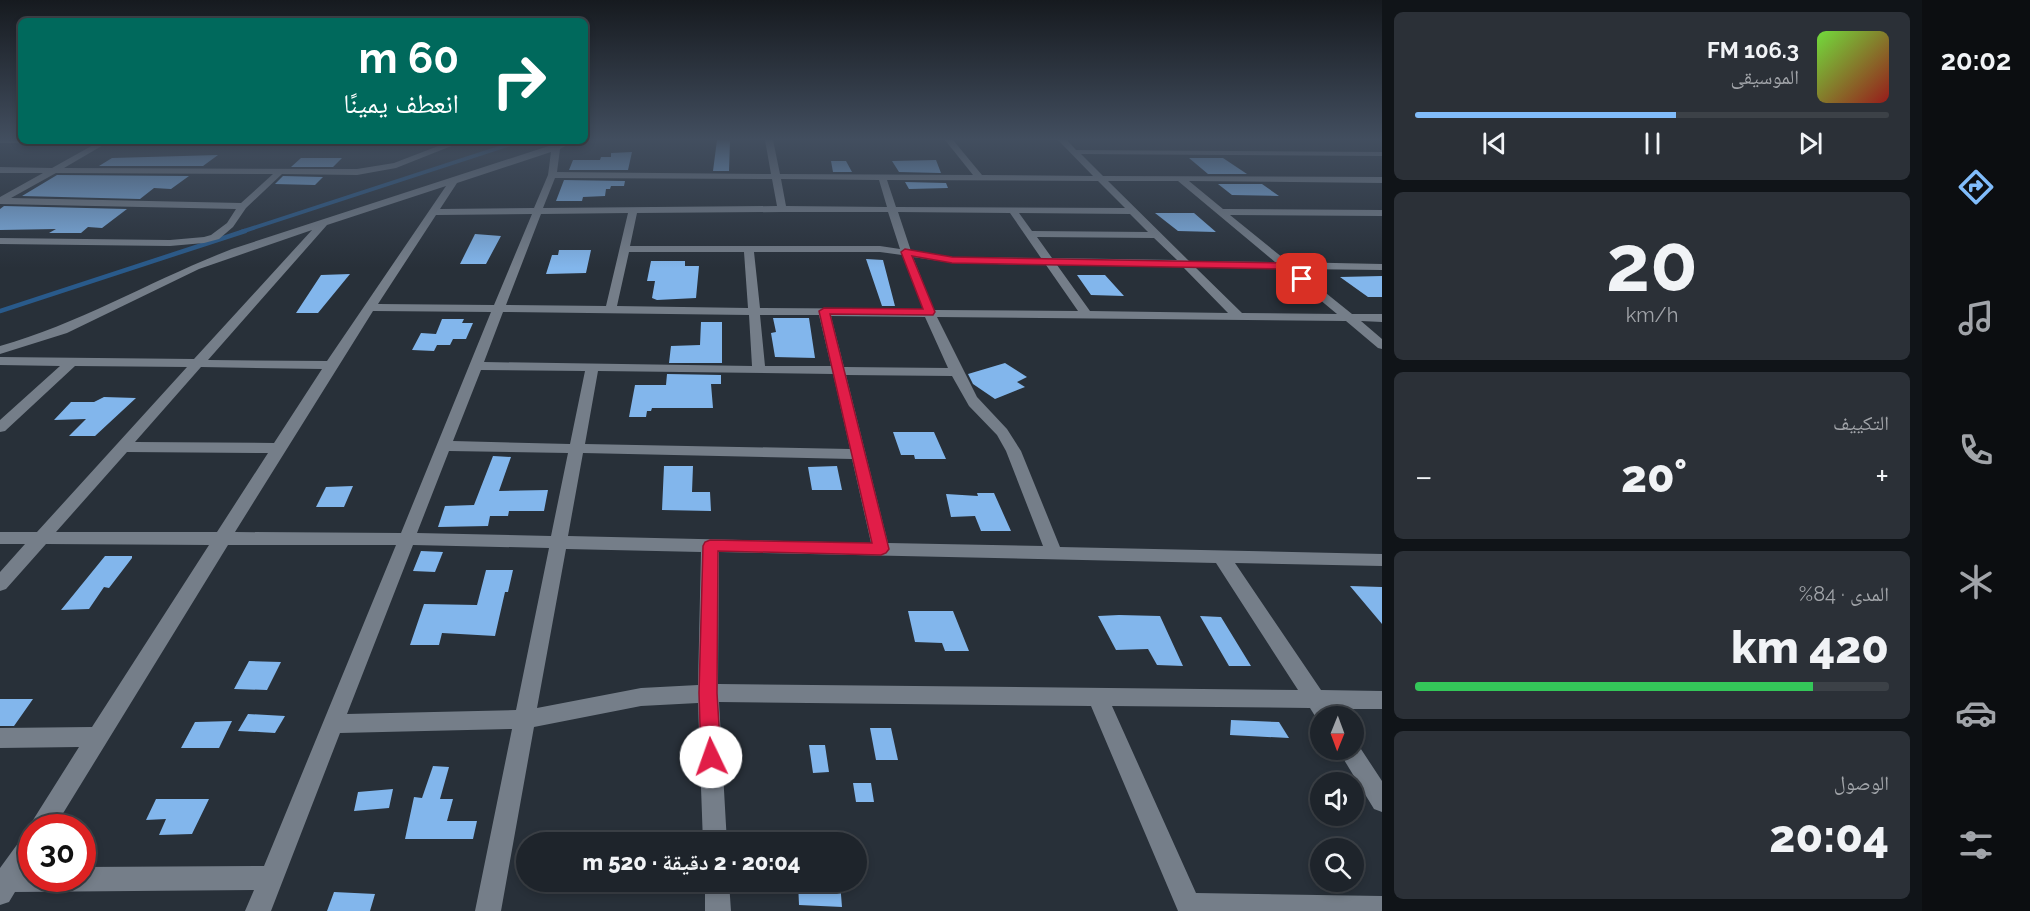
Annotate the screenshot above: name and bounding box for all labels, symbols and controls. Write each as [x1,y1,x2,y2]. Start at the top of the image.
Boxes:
text: 60 m [359,34,459,83]
text: 106.3 FM [1707,37,1799,63]
icon: right [480,42,558,120]
text: 20:02 [1941,45,2011,76]
text: الموسيقى [1731,65,1799,89]
text: انعطف يمينًا [343,88,459,119]
icon: previous [1478,127,1511,160]
icon: pause [1636,127,1669,160]
icon: next [1794,127,1827,160]
icon: directions [1955,166,1997,208]
text: 20 [1606,218,1698,309]
pin [1276,253,1327,304]
icon: arrive [1285,262,1318,295]
icon: music [1955,297,1997,339]
text: km/h [1626,303,1678,327]
text: التكييف [1833,411,1889,435]
icon: phone [1955,429,1997,471]
text: 20° [1621,450,1687,503]
text: − [1415,457,1433,496]
text: + [1875,457,1889,496]
icon: climate [1955,561,1997,603]
text: المدى · 84% [1799,582,1889,606]
text: 420 km [1731,621,1889,674]
icon: car [1955,692,1997,734]
north arrow [1310,706,1364,760]
map controls [1310,706,1364,892]
position arrow [679,725,743,789]
text: الوصول [1834,771,1889,795]
button: sound [1310,772,1364,826]
text: 20:04 [1769,810,1889,863]
speed limit sign: 30 [18,814,96,892]
icon: filters [1955,824,1997,866]
button: search [1310,838,1364,892]
text: 20:04 · 2 دقيقة · 520 m [583,849,800,875]

